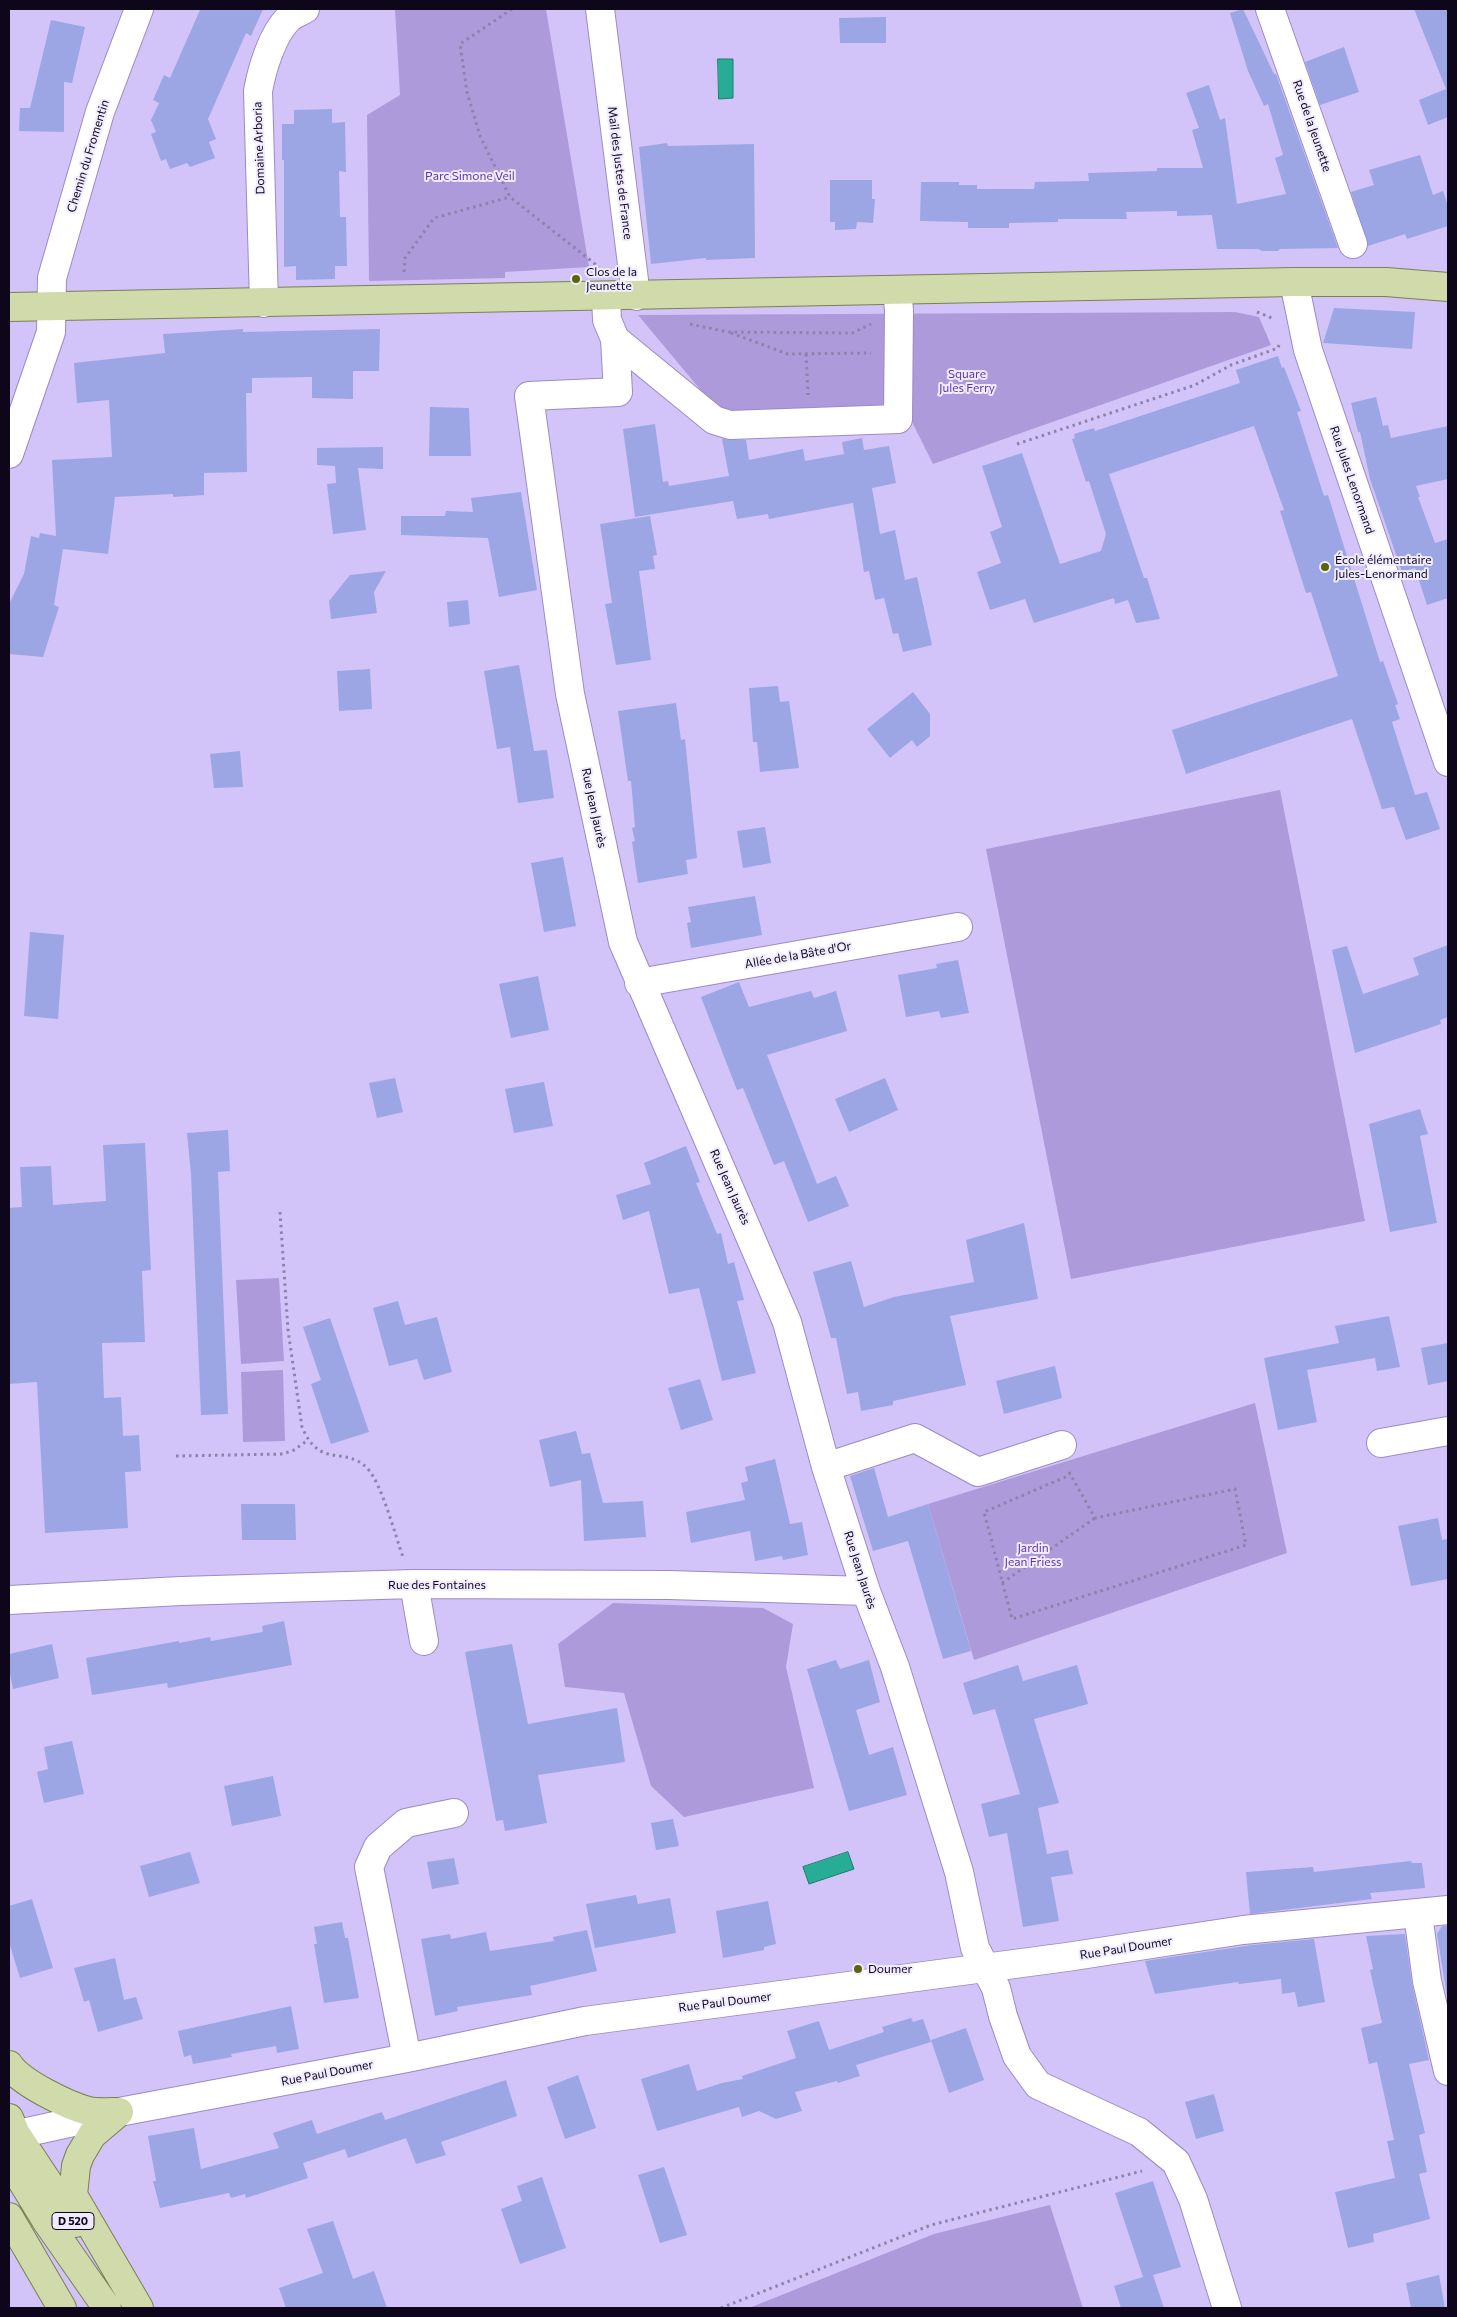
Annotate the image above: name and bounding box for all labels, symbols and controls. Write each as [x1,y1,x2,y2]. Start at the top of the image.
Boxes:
street label: Rue de la Jeunette [1290,78,1334,174]
street label: Chemin du Fromentin [64,98,112,214]
street label: Domaine Arboria [250,101,268,195]
street label: Mail des Justes de France [605,106,635,240]
park label: Parc Simone Veil [425,169,515,183]
place label: Clos de la Jeunette [586,265,637,293]
marker: Clos de la Jeunette [570,273,582,285]
park label: Square Jules Ferry [939,367,995,395]
street label: Rue Jules Lenormand [1327,424,1377,536]
place label: École élémentaire Jules-Lenormand [1335,553,1431,581]
marker: École élémentaire Jules-Lenormand [1319,561,1331,573]
street label: Rue Jean Jaurès [578,767,610,849]
street label: Allée de la Bâte d'Or [744,939,852,971]
street label: Rue Jean Jaurès [707,1147,753,1227]
street label: Rue Jean Jaurès [841,1529,879,1611]
park label: Jardin Jean Friess [1004,1541,1062,1569]
street label: Rue des Fontaines [388,1578,486,1592]
street label: Rue Paul Doumer [1079,1934,1173,1962]
place label: Doumer [868,1962,912,1976]
marker: Doumer [852,1963,864,1975]
street label: Rue Paul Doumer [678,1989,772,2015]
street label: Rue Paul Doumer [280,2057,374,2089]
road number: D 520 [52,2212,94,2230]

